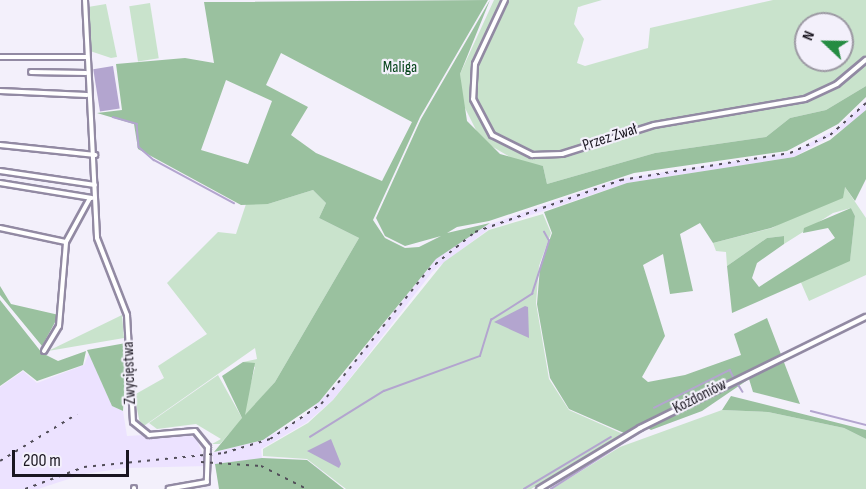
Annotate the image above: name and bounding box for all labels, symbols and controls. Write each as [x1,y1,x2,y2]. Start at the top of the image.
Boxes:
north arrow [794,12,854,72]
text: N [798,28,819,43]
park label: Maliga [383,58,417,78]
street label: Przez Zwał [580,120,640,156]
street label: Zwycięstwa [119,341,141,405]
street label: Kożdoniów [670,375,730,419]
scale bar [15,438,132,476]
text: 200 m [23,450,61,471]

